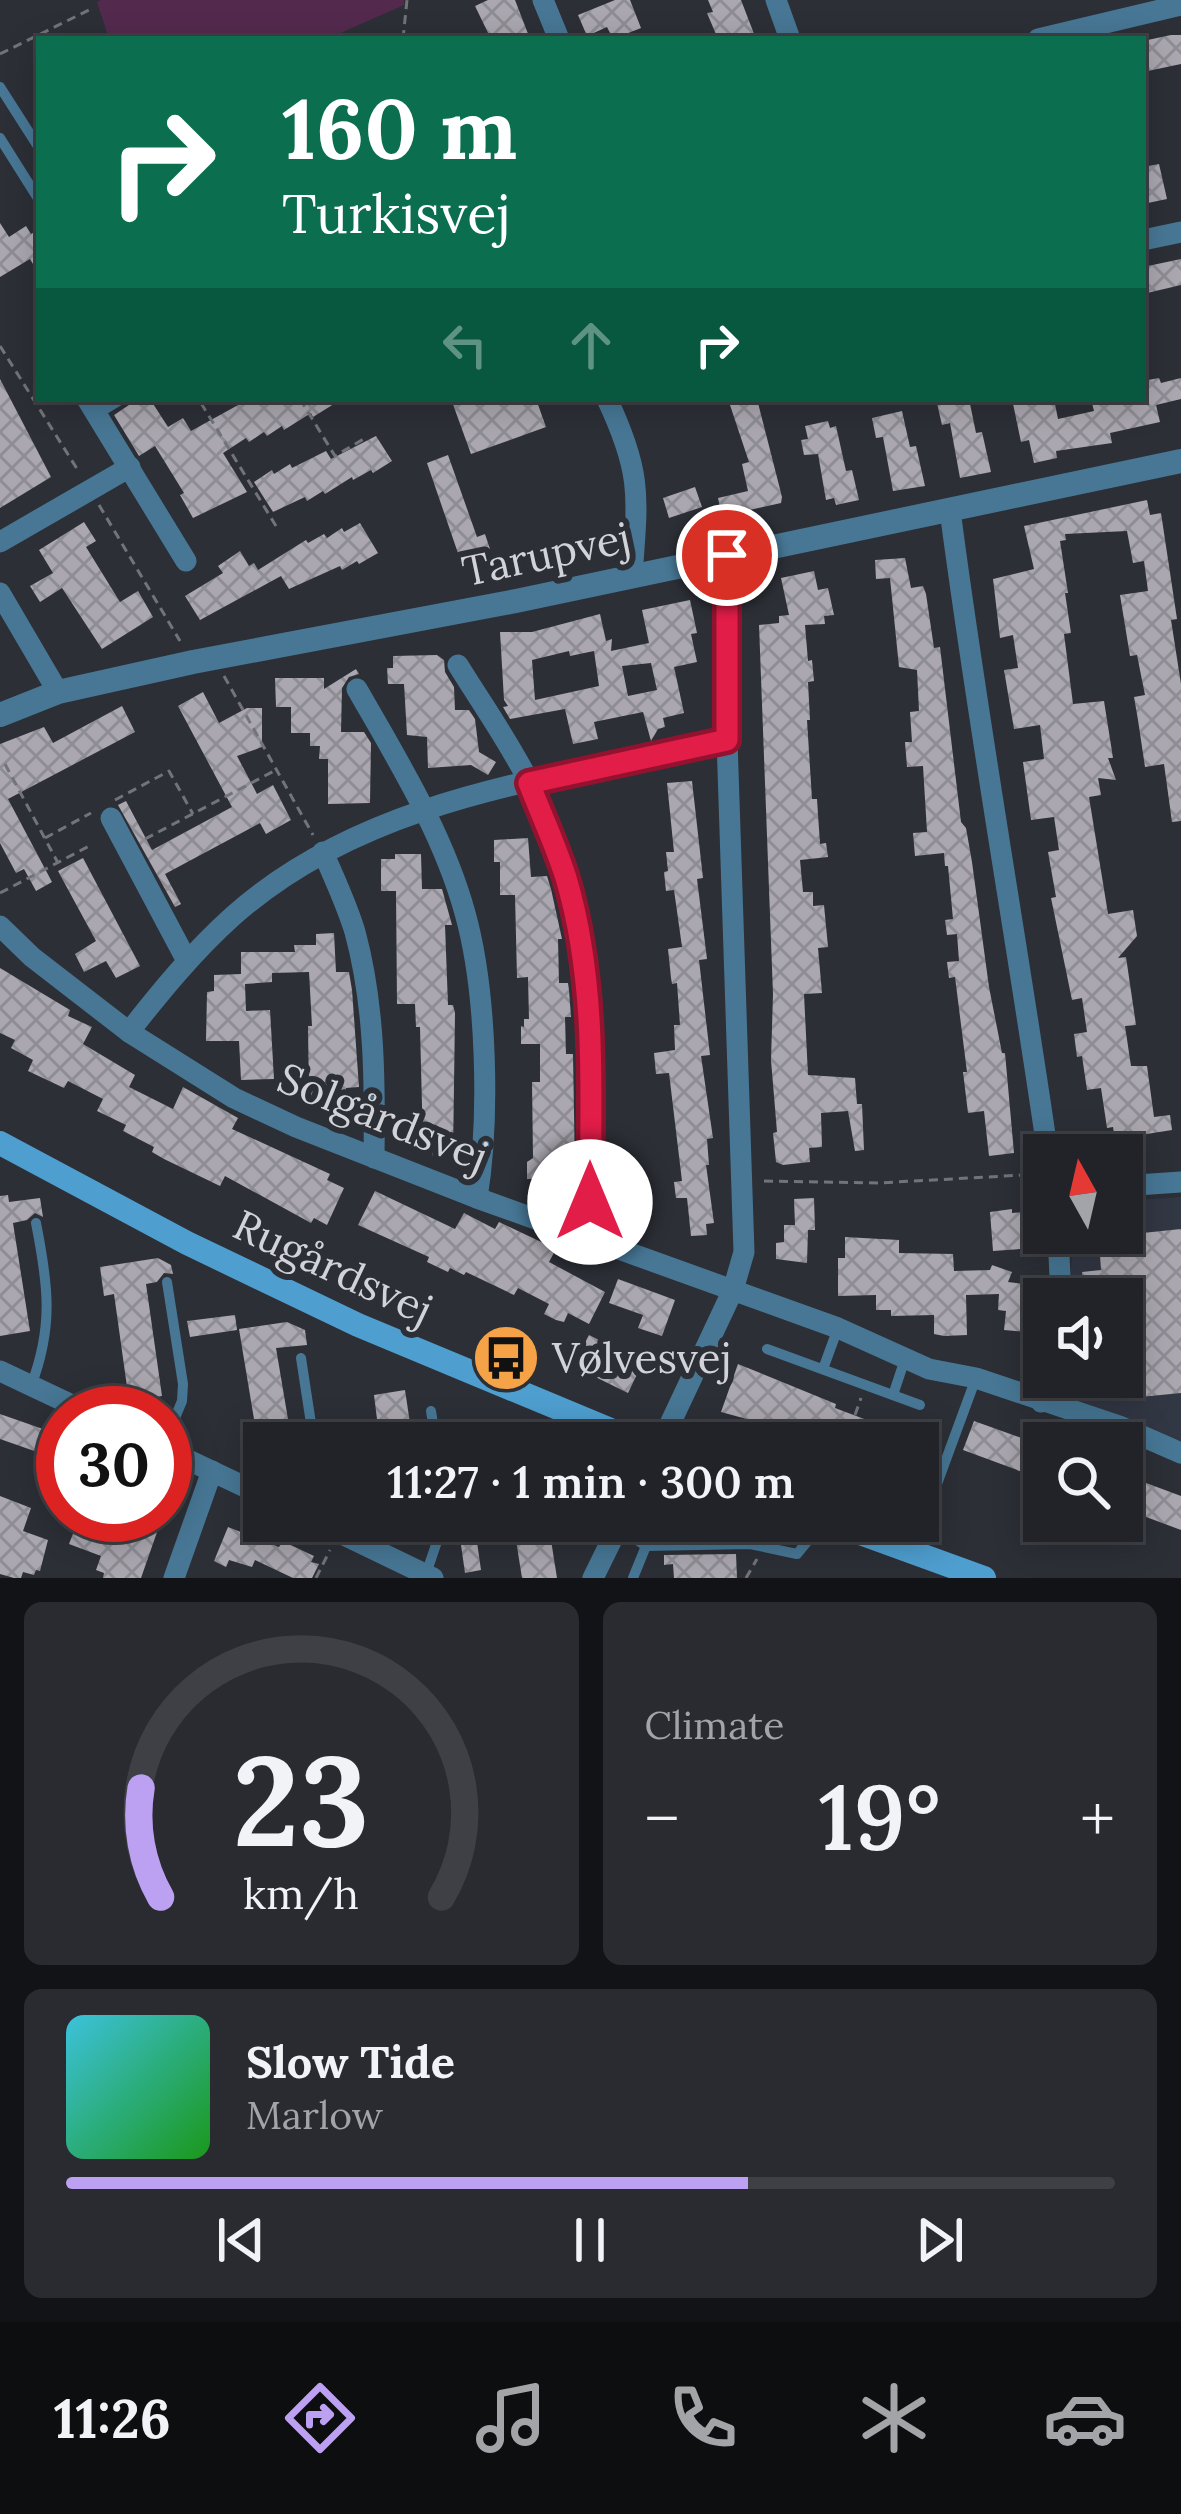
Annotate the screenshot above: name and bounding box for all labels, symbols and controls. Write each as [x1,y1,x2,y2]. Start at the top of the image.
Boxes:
text: 160 m [282,74,517,182]
icon: right [84,84,240,240]
text: Turkisvej [282,179,511,248]
icon: left [432,312,498,378]
icon: ahead [558,312,624,378]
icon: right [684,312,750,378]
pin [676,504,778,606]
street label: Tarupvej [457,510,635,598]
icon: arrive [694,522,760,588]
street label: Solgårdsvej [270,1050,496,1184]
north arrow [1023,1134,1143,1254]
map controls [1023,1134,1143,1542]
position arrow [527,1139,653,1265]
street label: Rugårdsvej [225,1197,441,1337]
button: sound [1023,1278,1143,1398]
bus stop icon: Vølvesvej [471,1323,541,1393]
place label: Vølvesvej [551,1331,732,1385]
speed limit sign: 30 [36,1386,192,1542]
button: search [1023,1422,1143,1542]
text: 11:27 · 1 min · 300 m [387,1453,795,1510]
text: Climate [645,1700,784,1750]
text: 23 [233,1720,369,1880]
text: 19° [819,1759,941,1875]
text: − [645,1776,679,1860]
text: + [1080,1776,1115,1860]
text: km/h [243,1865,359,1920]
text: Slow Tide [246,2033,455,2090]
text: Marlow [246,2090,383,2140]
icon: previous [208,2207,274,2273]
icon: pause [557,2207,623,2273]
icon: next [907,2207,973,2273]
icon: directions [278,2376,362,2460]
icon: music [469,2376,553,2460]
icon: phone [661,2376,745,2460]
icon: climate [852,2376,936,2460]
icon: car [1043,2376,1127,2460]
text: 11:26 [54,2384,171,2453]

